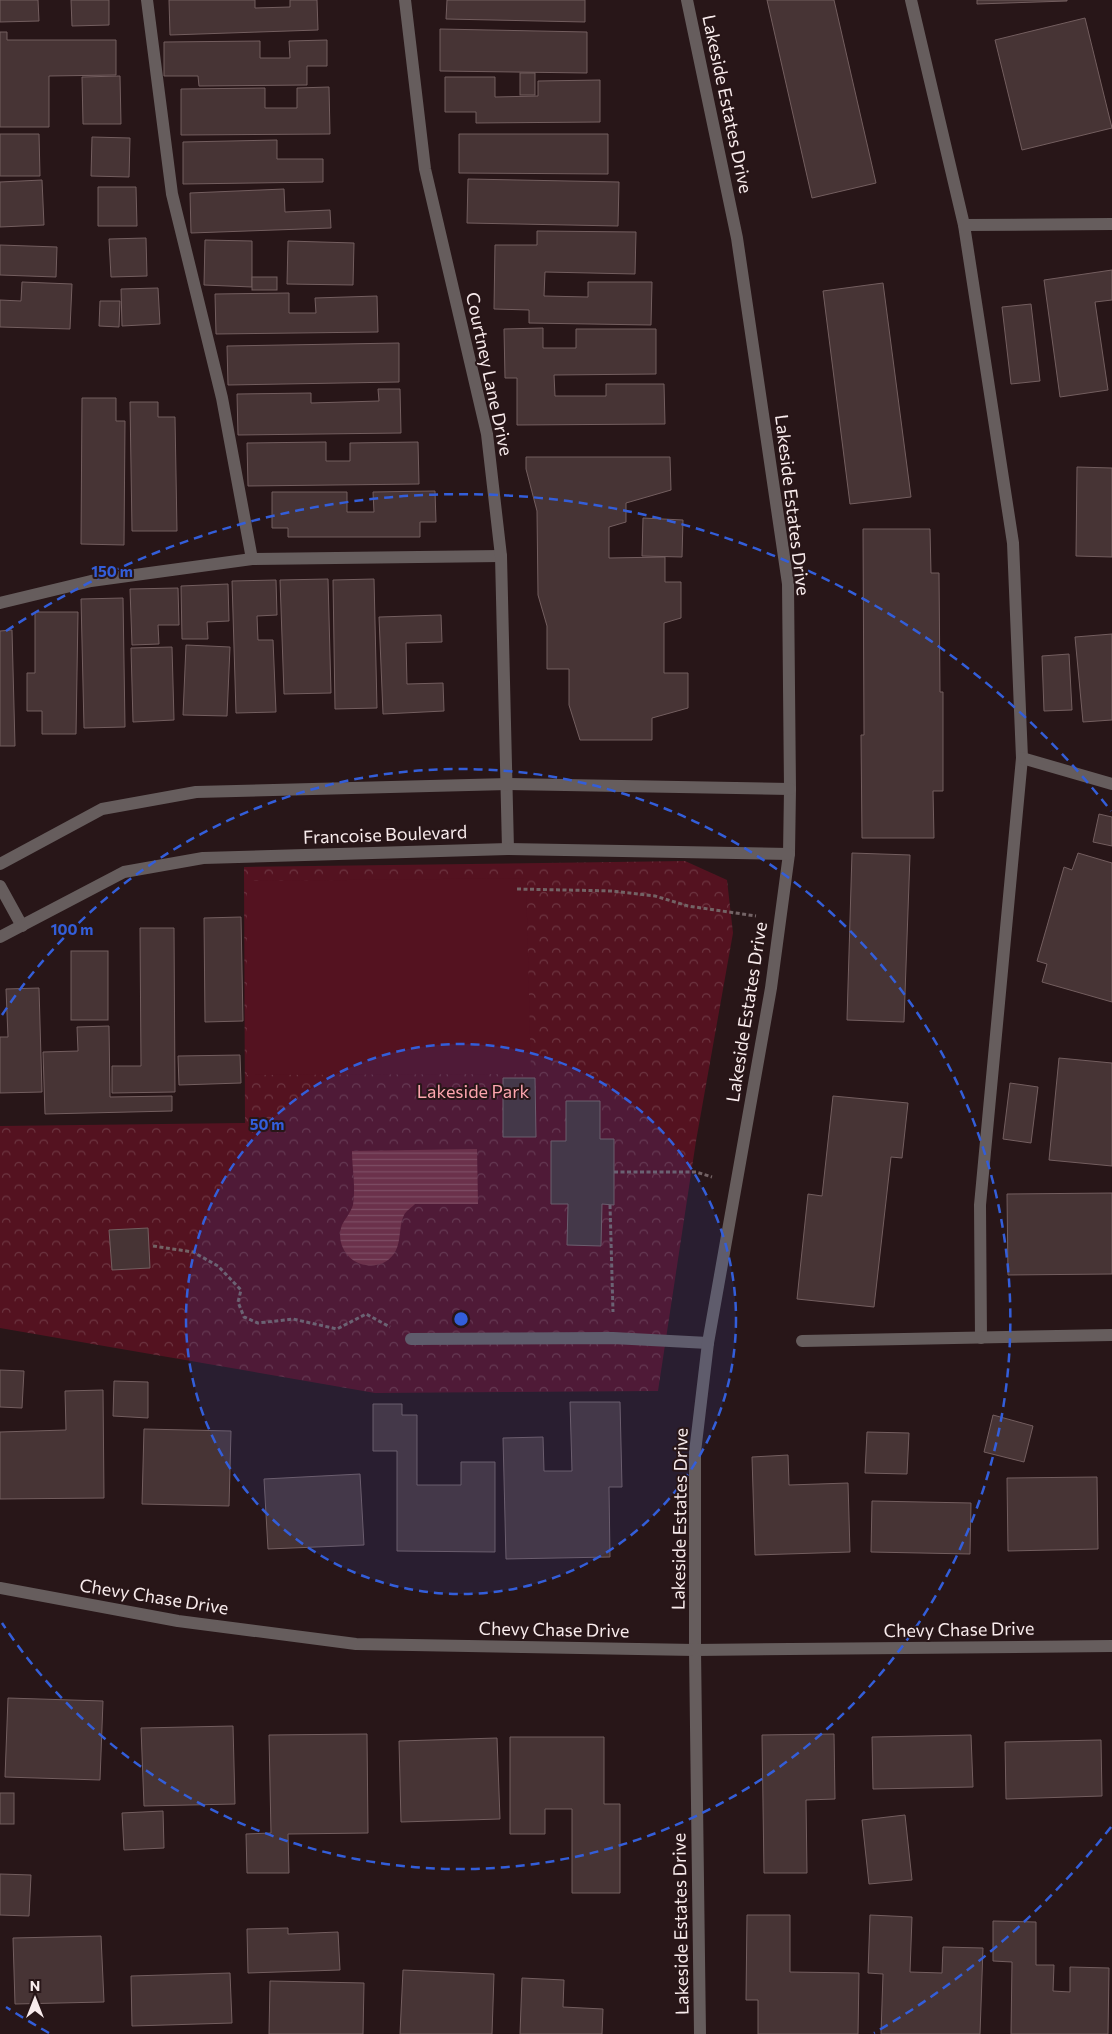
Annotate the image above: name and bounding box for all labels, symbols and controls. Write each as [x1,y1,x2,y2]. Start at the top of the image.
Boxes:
street label: Lakeside Estates Drive [698,12,758,195]
street label: Courtney Lane Drive [462,290,518,458]
street label: Lakeside Estates Drive [771,413,815,597]
text: 150 m [91,562,133,580]
street label: Francoise Boulevard [303,820,467,848]
text: 100 m [51,920,93,938]
street label: Lakeside Estates Drive [721,920,771,1104]
park label: Lakeside Park [417,1080,529,1102]
text: 50 m [250,1115,284,1133]
centre of rings [452,1310,470,1328]
street label: Lakeside Estates Drive [666,1428,692,1610]
street label: Chevy Chase Drive [78,1573,230,1619]
street label: Chevy Chase Drive [479,1617,629,1641]
street label: Chevy Chase Drive [884,1617,1034,1641]
street label: Lakeside Estates Drive [667,1833,693,2015]
north arrow [10,1974,60,2024]
text: N [30,1977,40,1994]

